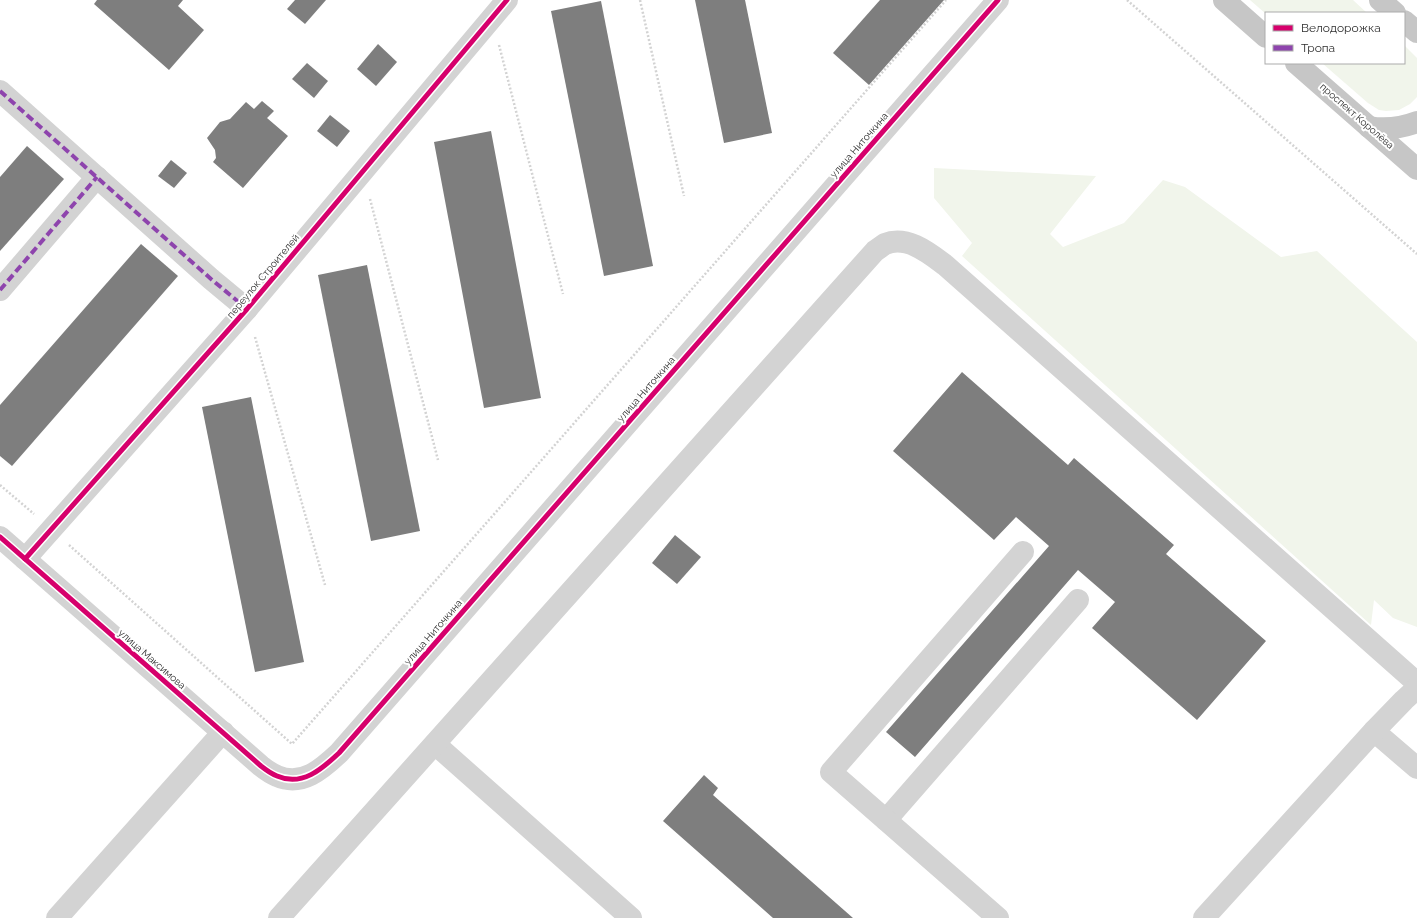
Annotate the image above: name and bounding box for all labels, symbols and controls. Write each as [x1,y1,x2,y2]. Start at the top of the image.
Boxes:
legend [1265,12,1405,64]
text: Велодорожка [1301,21,1381,35]
text: Тропа [1301,41,1335,55]
street label: проспект Королёва [1318,81,1396,151]
street label: улица Ниточкина [828,110,890,180]
street label: переулок Строителей [225,232,301,320]
street label: улица Ниточкина [615,354,677,424]
street label: улица Ниточкина [402,597,464,667]
street label: улица Максимова [116,627,188,691]

